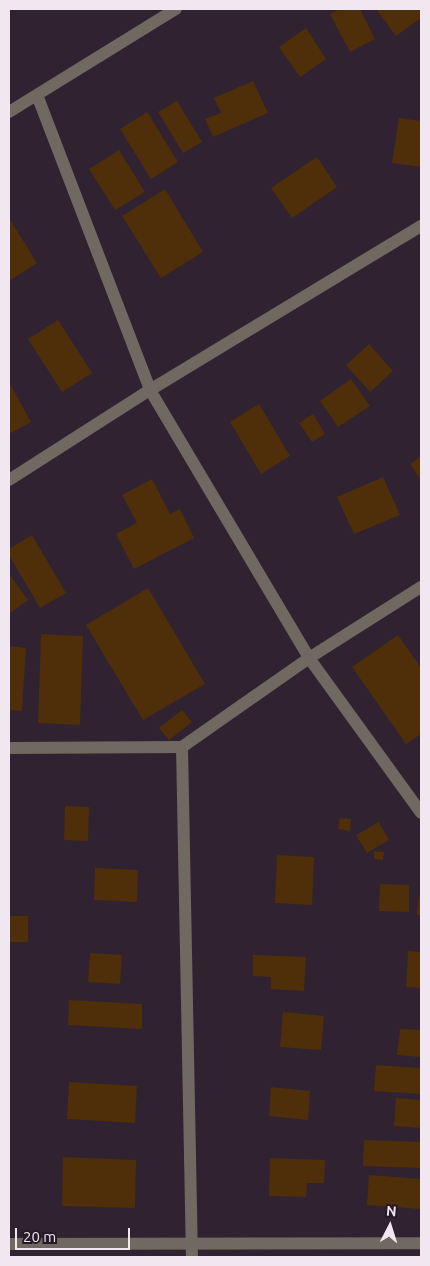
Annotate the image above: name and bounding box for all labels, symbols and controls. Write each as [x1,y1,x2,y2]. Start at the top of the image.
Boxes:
north arrow [365,1201,415,1251]
text: N [385,1203,397,1219]
scale bar [18,1218,132,1250]
text: 20 m [23,1228,56,1245]

